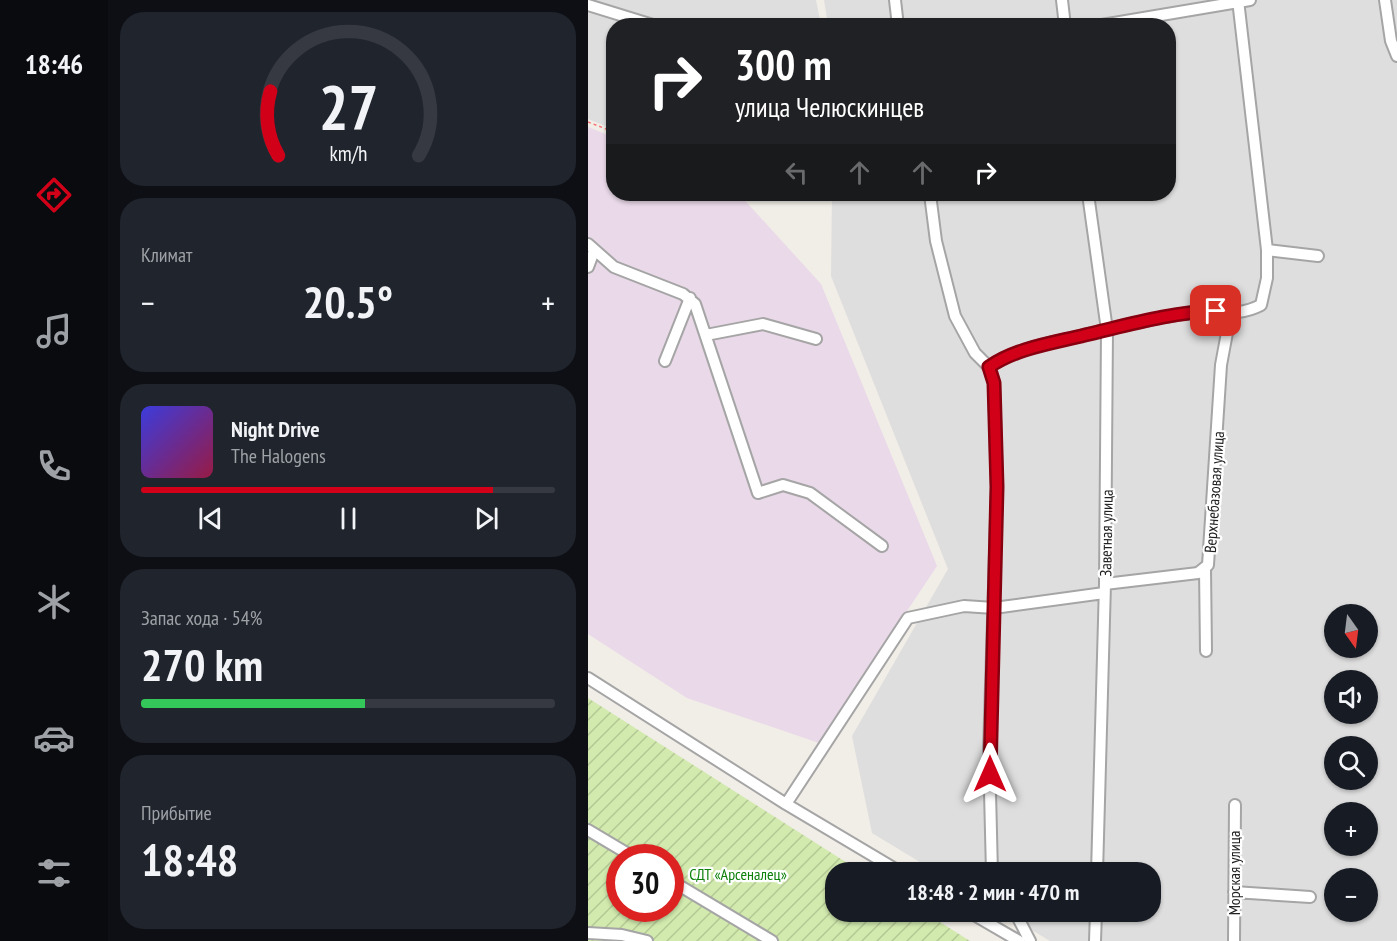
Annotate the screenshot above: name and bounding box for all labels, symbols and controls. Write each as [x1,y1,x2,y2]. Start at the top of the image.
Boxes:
text: 300 m [735,37,832,92]
icon: right [636,42,714,120]
text: 18:46 [25,47,83,81]
text: 27 [318,66,378,147]
text: улица Челюскинцев [735,90,924,124]
text: km/h [329,139,367,167]
icon: left [780,156,813,189]
icon: ahead [843,156,876,189]
icon: ahead [906,156,939,189]
icon: right [969,156,1002,189]
icon: directions [33,174,75,216]
text: Климат [141,242,192,268]
text: 20.5° [303,272,393,330]
text: − [141,281,155,324]
text: + [541,281,555,324]
pin [1190,285,1241,336]
icon: arrive [1199,294,1232,327]
icon: music [33,310,75,352]
text: Night Drive [231,415,320,443]
street label: Верхнебазовая улица [1200,430,1228,554]
text: The Halogens [231,443,326,469]
icon: phone [33,445,75,487]
street label: Заветная улица [1095,489,1117,577]
icon: previous [194,502,227,535]
icon: pause [332,502,365,535]
icon: next [470,502,503,535]
icon: climate [33,581,75,623]
north arrow [1324,604,1378,658]
map controls [1324,604,1378,922]
text: Запас хода · 54% [141,605,262,631]
text: 270 km [141,635,263,693]
button: sound [1324,670,1378,724]
icon: car [33,717,75,759]
button: search [1324,736,1378,790]
position arrow [958,742,1022,806]
text: Прибытие [141,800,212,826]
button: + [1324,802,1378,856]
text: 18:48 [141,830,238,888]
street label: Морская улица [1224,831,1244,915]
speed limit sign: 30 [606,844,684,922]
icon: filters [33,852,75,894]
park label: СДТ «Арсеналец» [689,864,787,884]
button: − [1324,868,1378,922]
text: 18:48 · 2 мин · 470 m [907,878,1079,906]

